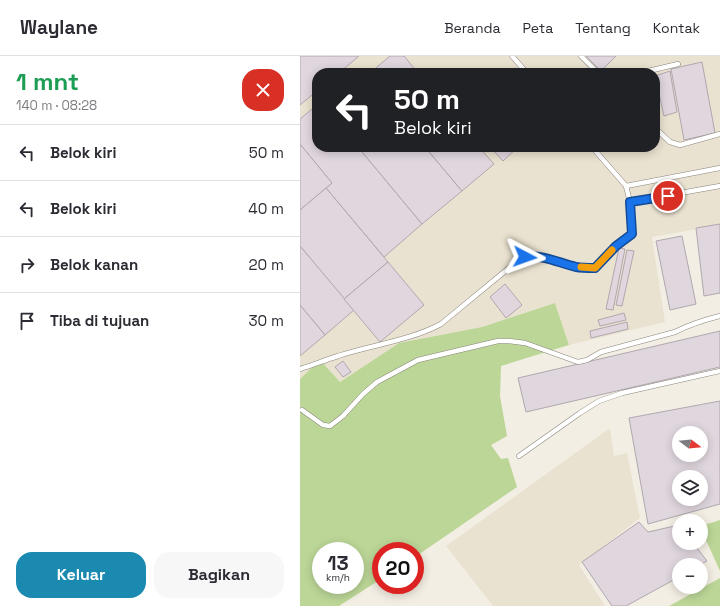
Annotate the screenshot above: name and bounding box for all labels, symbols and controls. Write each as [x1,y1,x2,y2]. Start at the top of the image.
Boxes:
text: Waylane [20,15,98,40]
text: Beranda [444,19,501,37]
text: Peta [523,19,553,37]
text: Tentang [575,19,631,37]
text: Kontak [653,19,700,37]
text: 1 mnt [16,66,79,97]
button: close [242,69,284,111]
text: 50 m [394,81,460,117]
icon: left [328,84,380,136]
text: 140 m · 08:28 [16,97,97,114]
text: Belok kiri [394,116,472,139]
icon: left [16,142,38,164]
text: Belok kiri [50,143,116,162]
text: 50 m [249,143,284,162]
pin [651,179,685,213]
icon: arrive [657,185,679,207]
icon: left [16,198,38,220]
text: Belok kiri [50,199,116,218]
text: 40 m [248,199,284,218]
position arrow [504,236,546,278]
icon: right [16,254,38,276]
text: Belok kanan [50,255,138,274]
text: 20 m [249,255,284,274]
icon: arrive [16,310,38,332]
text: Tiba di tujuan [50,311,149,330]
text: 30 m [249,311,284,330]
north arrow [672,426,708,462]
map controls [672,426,708,594]
button: layers [672,470,708,506]
button: + [672,514,708,550]
speed limit sign: 20 [372,542,424,594]
text: 13 [327,550,349,576]
button: Keluar [16,552,146,598]
button: Bagikan [154,552,284,598]
button: − [672,558,708,594]
text: km/h [326,571,350,584]

